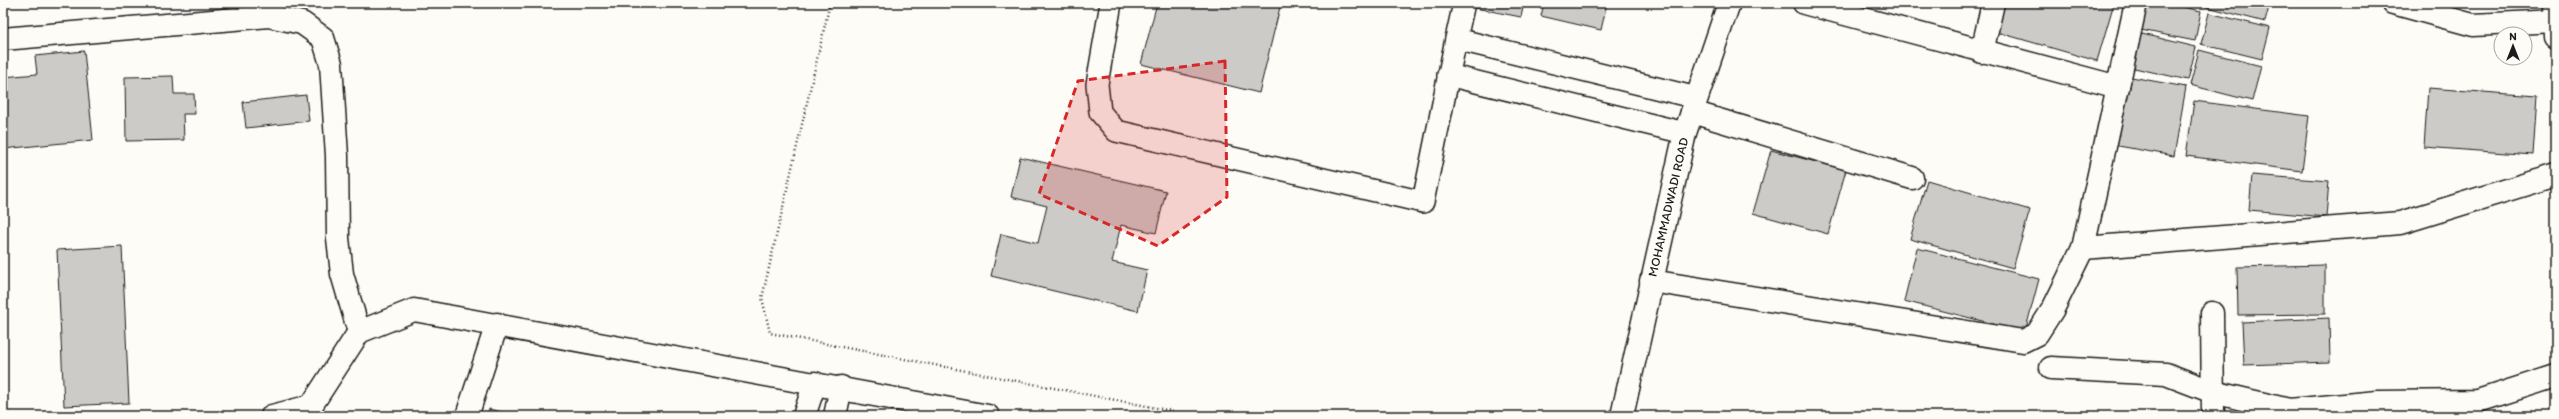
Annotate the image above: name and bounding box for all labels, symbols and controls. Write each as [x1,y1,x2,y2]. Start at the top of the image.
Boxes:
north arrow [2493,26,2533,66]
text: N [2509,30,2517,43]
street label: MOHAMMADWADI ROAD [1645,135,1691,278]

